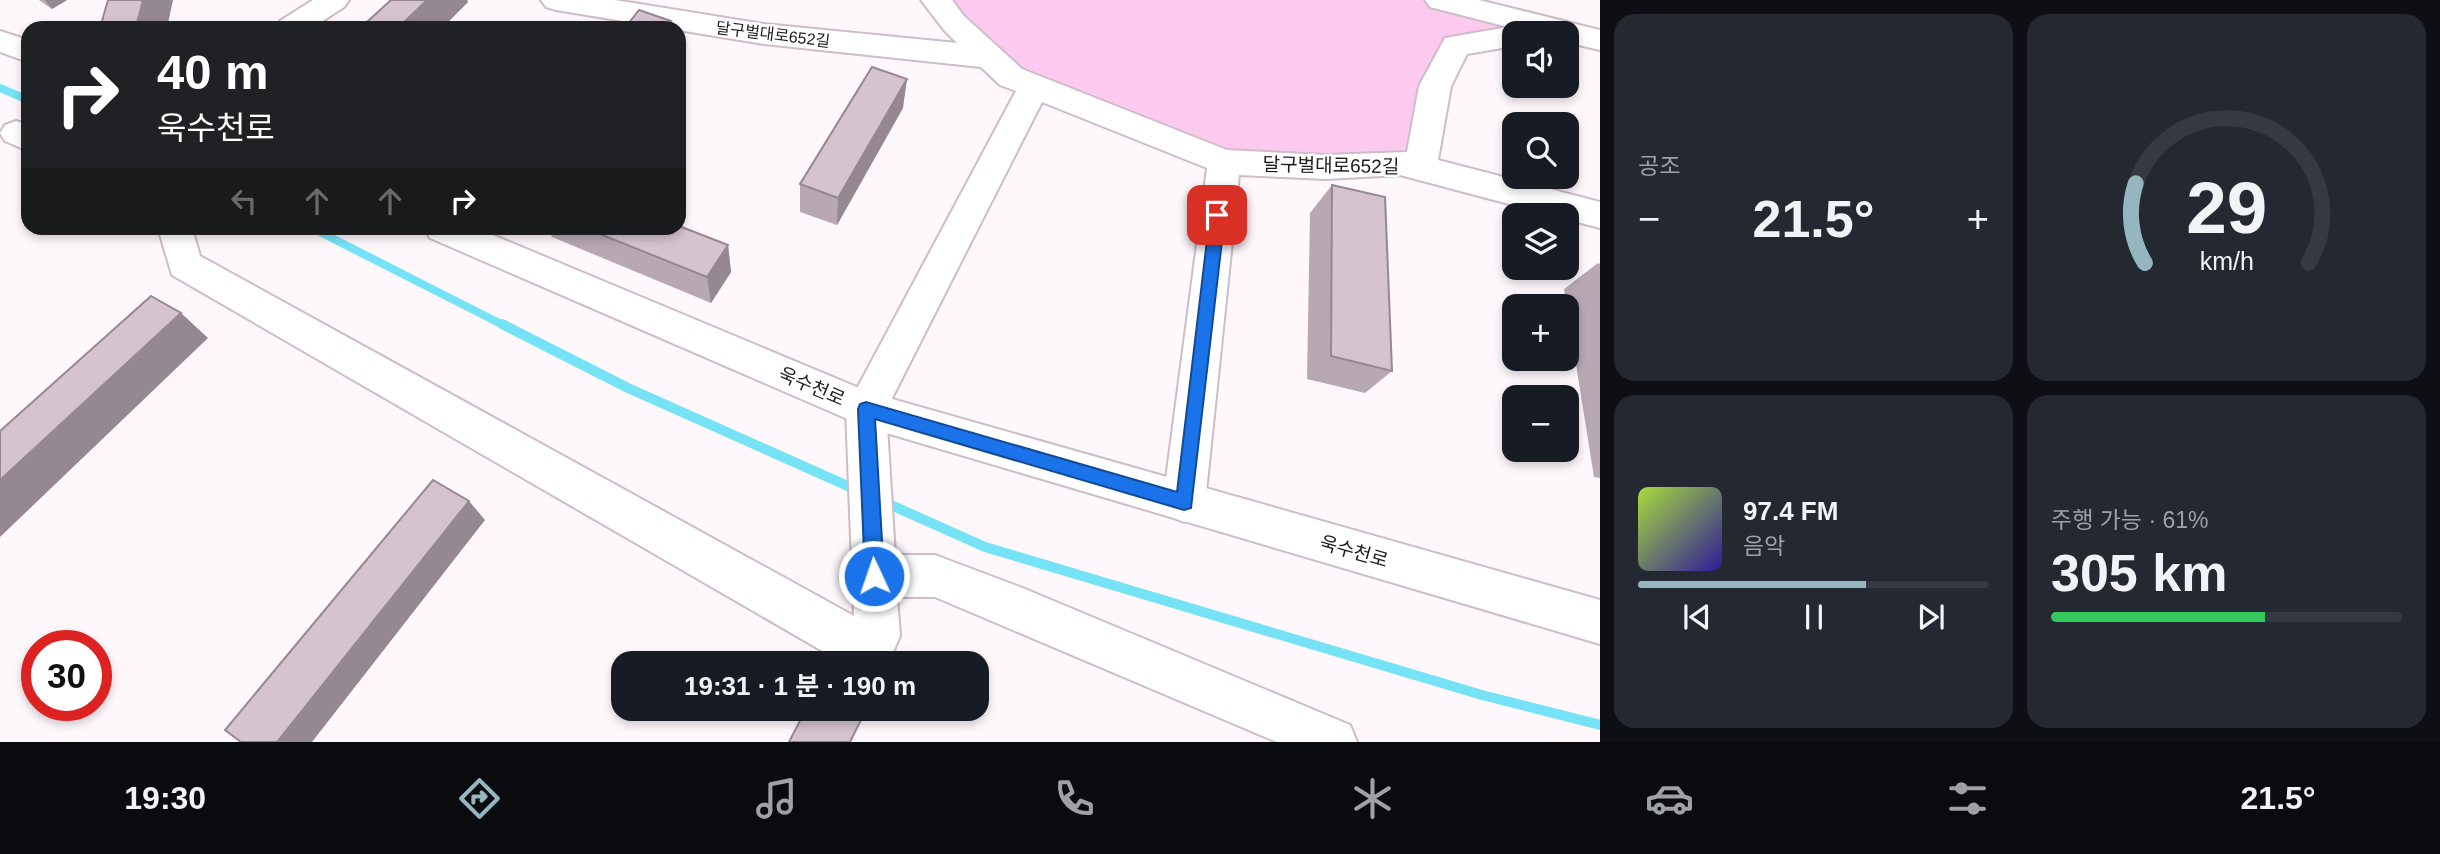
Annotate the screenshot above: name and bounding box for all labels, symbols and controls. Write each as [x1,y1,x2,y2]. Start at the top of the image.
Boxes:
street label: 달구벌대로652길 [715,19,831,50]
map controls [1502,21,1579,462]
button: sound [1502,21,1579,98]
text: 40 m [157,45,269,99]
icon: right [42,49,133,140]
text: 욱수천로 [157,110,275,146]
button: search [1502,112,1579,189]
text: 공조 [1638,153,1680,179]
street label: 달구벌대로652길 [1263,154,1399,177]
text: 29 [2186,168,2267,249]
icon: left [225,182,263,220]
icon: ahead [298,182,336,220]
icon: ahead [371,182,409,220]
icon: right [444,182,482,220]
pin [1187,185,1247,245]
text: 21.5° [1752,190,1875,248]
icon: arrive [1198,196,1236,234]
text: − [1638,198,1660,240]
text: + [1967,198,1989,240]
button: layers [1502,203,1579,280]
text: km/h [2199,247,2254,275]
button: + [1502,294,1579,371]
street label: 욱수천로 [776,363,848,410]
button: − [1502,385,1579,462]
text: 97.4 FM [1743,496,1838,526]
text: 주행 가능 · 61% [2051,507,2209,533]
street label: 욱수천로 [1317,532,1390,571]
text: 음악 [1743,533,1785,559]
position arrow [837,539,911,613]
text: 305 km [2051,544,2227,602]
icon: previous [1678,598,1716,636]
icon: pause [1795,598,1833,636]
icon: next [1912,598,1950,636]
speed limit sign: 30 [21,630,112,721]
text: 19:31 · 1 분 · 190 m [684,671,916,701]
icon: directions [455,774,504,823]
icon: music [752,774,801,823]
icon: phone [1050,774,1099,823]
icon: climate [1348,774,1397,823]
icon: car [1645,774,1694,823]
icon: filters [1943,774,1992,823]
text: 19:30 [124,780,206,816]
text: 21.5° [2241,780,2316,816]

